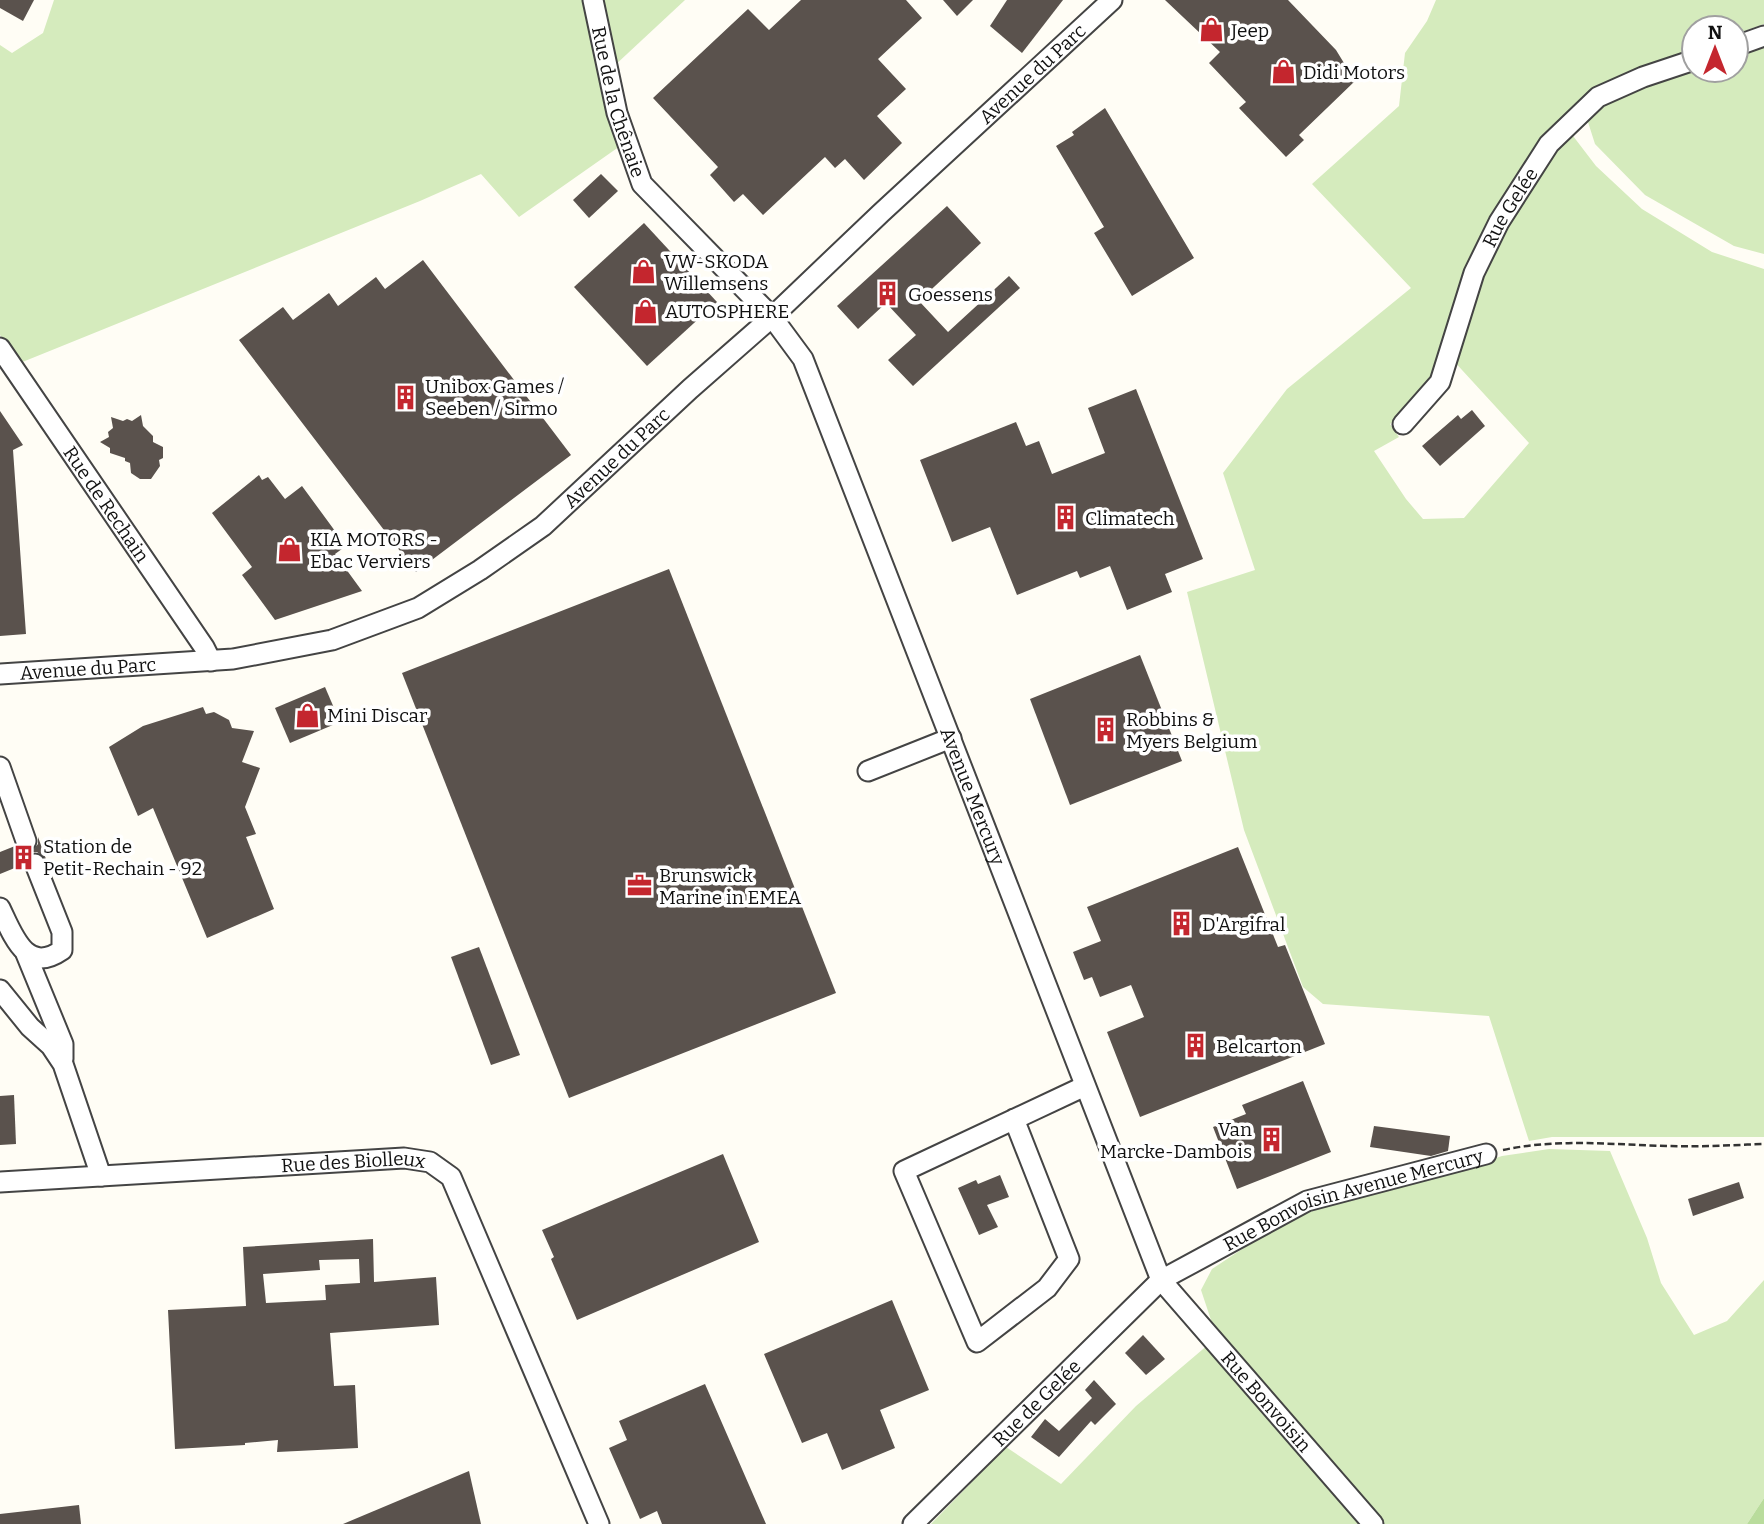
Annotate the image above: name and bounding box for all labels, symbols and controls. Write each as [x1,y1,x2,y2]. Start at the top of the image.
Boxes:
north arrow [1680,14,1750,84]
shop icon: Jeep [1197,16,1225,44]
street label: Avenue du Parc [974,19,1090,128]
place label: Jeep [1230,19,1269,42]
text: N [1708,21,1723,44]
street label: Rue de la Chênaie [587,24,650,180]
shop icon: Didi Motors [1269,58,1297,86]
place label: Didi Motors [1303,61,1405,84]
street label: Rue Gelée [1477,163,1542,251]
place label: VW-SKODA Willemsens [664,250,769,295]
shop icon: VW-SKODA Willemsens [630,258,658,286]
building icon: Goessens [874,280,902,308]
place label: Goessens [908,283,993,306]
shop icon: AUTOSPHERE [631,297,659,325]
place label: AUTOSPHERE [665,300,789,323]
place label: Unibox Games / Seeben / Sirmo [425,375,564,420]
building icon: Unibox Games / Seeben / Sirmo [391,383,419,411]
street label: Avenue du Parc [559,402,674,513]
street label: Rue de Rechain [59,442,154,567]
building icon: Climatech [1051,504,1079,532]
place label: Climatech [1085,507,1175,530]
place label: KIA MOTORS - Ebac Verviers [310,528,438,573]
shop icon: KIA MOTORS - Ebac Verviers [276,536,304,564]
street label: Avenue du Parc [19,652,157,684]
shop icon: Mini Discar [293,701,321,729]
place label: Mini Discar [327,704,428,727]
place label: Robbins & Myers Belgium [1126,708,1257,753]
building icon: Robbins & Myers Belgium [1092,716,1120,744]
street label: Avenue Mercury [936,724,1010,869]
place label: Station de Petit-Rechain - 92 [43,835,202,880]
building icon: Station de Petit-Rechain - 92 [9,843,37,871]
place label: Brunswick Marine in EMEA [659,864,802,909]
office icon: Brunswick Marine in EMEA [625,872,653,900]
building icon: D'Argifral [1168,910,1196,938]
place label: D'Argifral [1202,913,1285,936]
building icon: Belcarton [1182,1032,1210,1060]
place label: Belcarton [1216,1035,1302,1058]
place label: Van Marcke-Dambois [1100,1118,1252,1163]
building icon: Van Marcke-Dambois [1258,1126,1286,1154]
street label: Rue Bonvoisin Avenue Mercury [1219,1143,1487,1256]
street label: Rue des Biolleux [280,1147,428,1177]
street label: Rue Bonvoisin [1217,1346,1316,1456]
street label: Rue de Gelée [987,1354,1085,1451]

